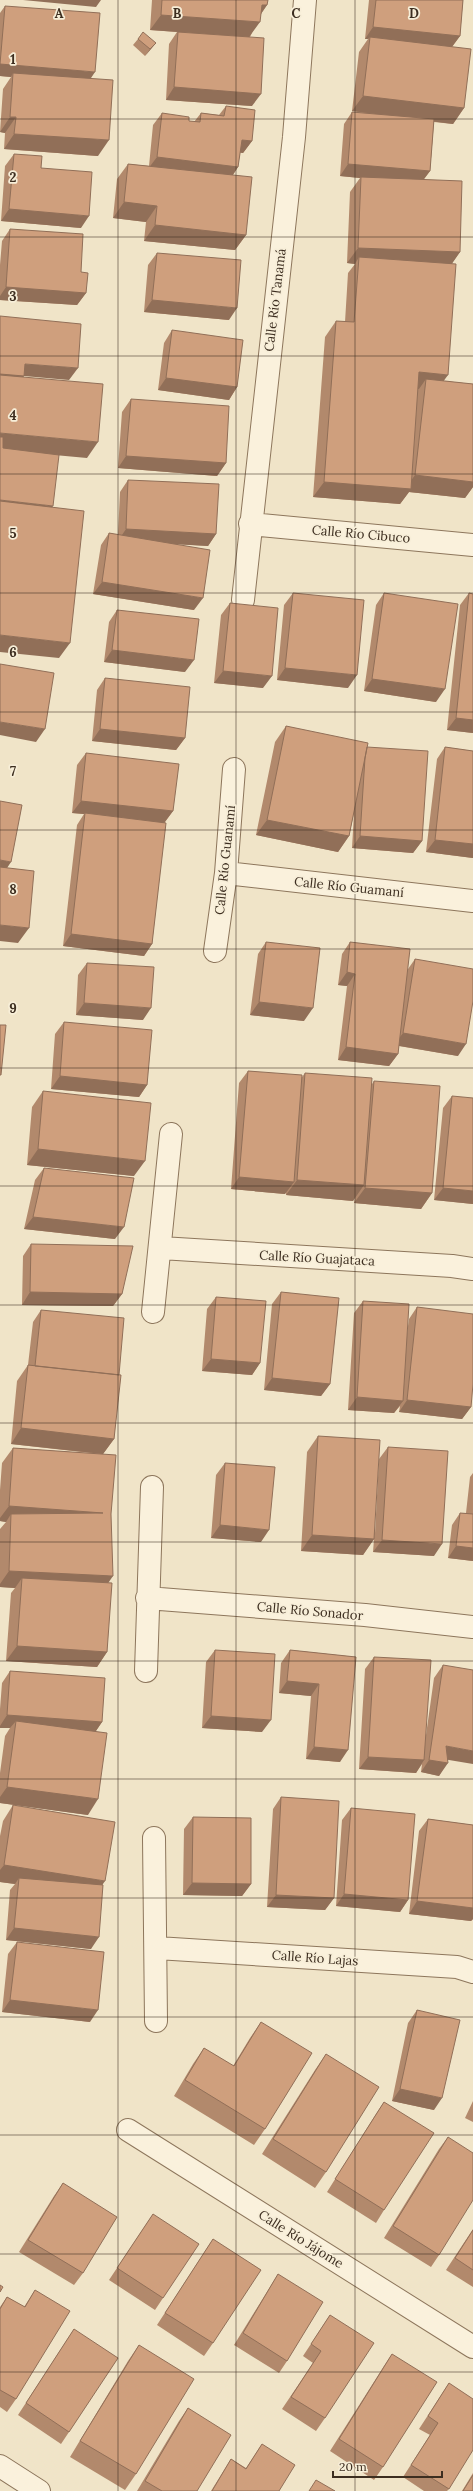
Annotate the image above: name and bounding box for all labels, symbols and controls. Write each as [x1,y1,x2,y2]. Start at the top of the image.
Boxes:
text: A [55,5,64,22]
text: B [173,5,182,22]
text: C [292,5,301,22]
text: D [409,5,419,22]
text: 1 [10,51,16,68]
text: 2 [10,169,17,186]
street label: Calle Río Tanamá [260,247,290,353]
text: 3 [9,288,17,305]
text: 4 [9,407,17,424]
street label: Calle Río Cibuco [311,521,411,547]
text: 5 [9,525,17,542]
text: 6 [9,644,17,661]
text: 7 [10,763,16,780]
street label: Calle Río Guanamí [211,804,239,916]
street label: Calle Río Guamaní [293,873,405,901]
text: 8 [9,881,17,898]
text: 9 [9,1000,17,1017]
street label: Calle Río Guajataca [259,1246,376,1270]
street label: Calle Río Sonador [256,1598,364,1624]
street label: Calle Río Lajas [271,1946,359,1970]
street label: Calle Río Jájome [255,2206,347,2272]
scale bar [333,2453,442,2479]
text: 20 m [339,2459,367,2474]

